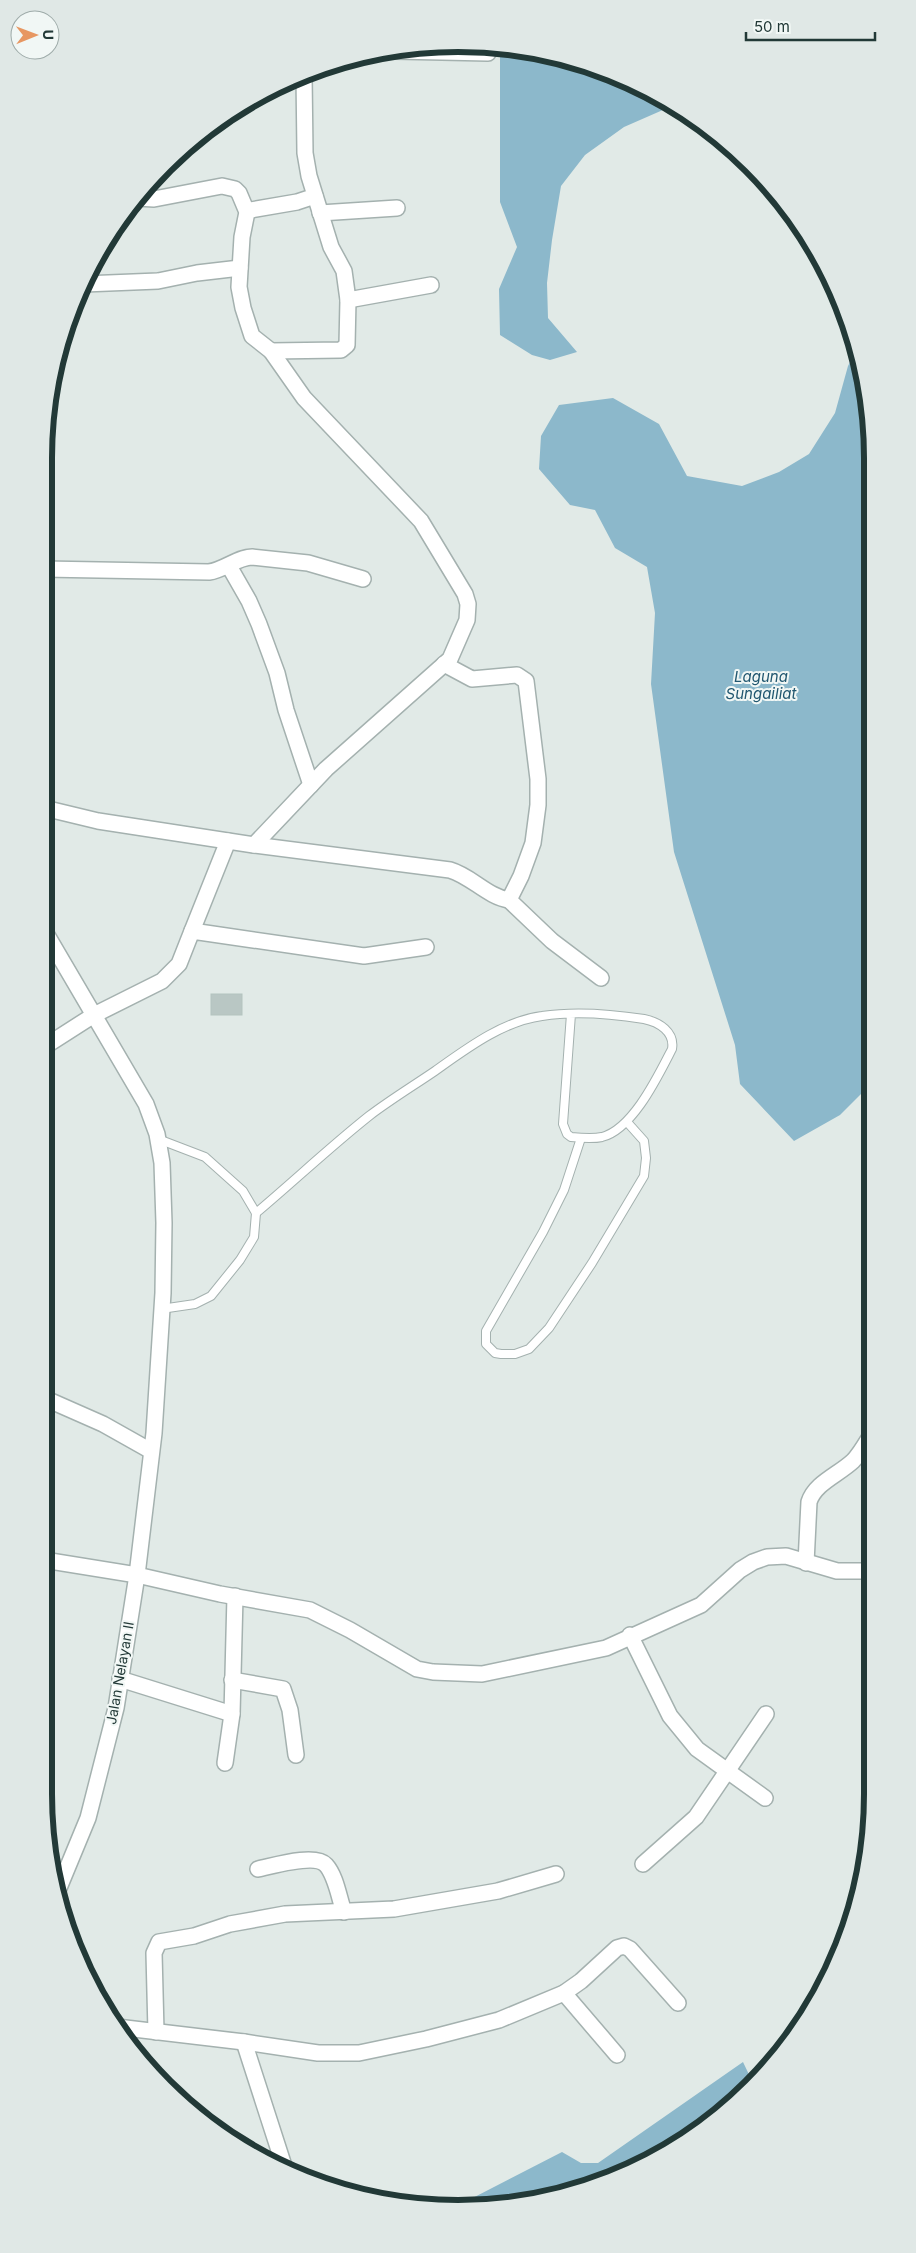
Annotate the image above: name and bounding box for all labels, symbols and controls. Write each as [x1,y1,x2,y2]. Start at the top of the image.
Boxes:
north arrow [10,10,60,60]
scale bar [746,10,875,42]
text: 50 m [754,17,790,36]
text: U [40,29,57,40]
water label: Laguna Sungailiat [726,667,797,703]
street label: Jalan Nelayan II [102,1620,137,1726]

